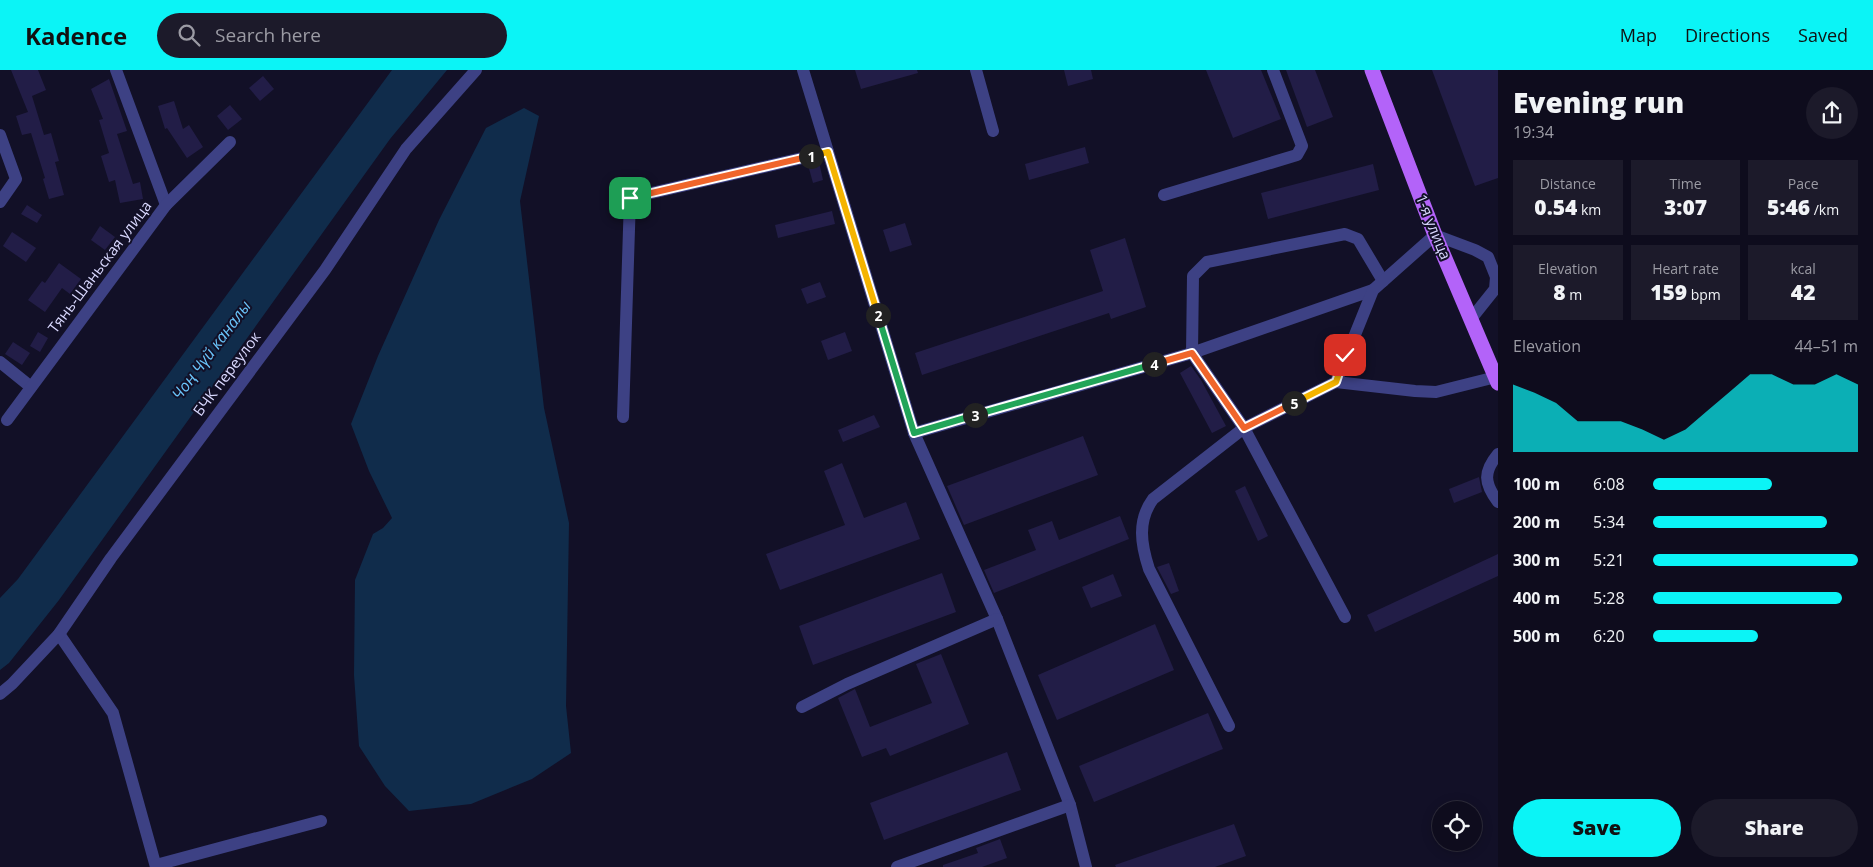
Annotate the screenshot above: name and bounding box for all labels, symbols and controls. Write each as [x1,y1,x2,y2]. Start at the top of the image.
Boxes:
search box [157,13,507,58]
text: Kadence [25,19,127,52]
icon: search [175,21,203,49]
text: Search here [215,22,321,48]
text: Map [1620,23,1657,47]
text: Directions [1685,23,1770,47]
text: Saved [1798,23,1848,47]
text: Evening run [1513,83,1684,121]
button: share [1806,87,1858,139]
text: 19:34 [1513,121,1554,143]
pin: 1 [798,144,824,168]
text: 1 [807,147,816,166]
text: Distance [1540,174,1596,193]
text: Time [1669,174,1702,193]
text: Pace [1788,174,1819,193]
pin [609,177,651,219]
icon: arrive [616,184,644,212]
street label: 1-я улица [1412,191,1456,262]
text: 0.54 [1534,193,1577,221]
text: 3:07 [1664,193,1707,221]
text: 5:46 [1767,193,1810,221]
street label: Тянь-Шаньская улица [43,196,156,337]
text: km [1577,200,1601,219]
text: /km [1810,200,1839,219]
text: Elevation [1538,259,1598,278]
text: Heart rate [1652,259,1719,278]
text: kcal [1790,259,1816,278]
text: 8 [1553,278,1566,306]
text: 159 [1650,278,1687,306]
text: 42 [1791,278,1815,306]
text: m [1566,285,1582,304]
text: bpm [1687,285,1721,304]
water label: Чоң Чүй каналы [166,295,256,404]
pin: 2 [866,302,890,328]
text: 2 [874,306,883,325]
street label: БЧК переулок [188,327,265,420]
pin [1324,334,1366,376]
text: Elevation [1513,335,1581,357]
text: 44–51 m [1794,335,1858,357]
icon: check [1331,341,1359,369]
pin: 4 [1142,352,1166,376]
text: 4 [1150,355,1159,374]
pin: 5 [1282,390,1306,416]
text: 5 [1290,394,1299,413]
pin: 3 [962,402,988,428]
text: 3 [971,406,980,425]
text: 100 m [1513,473,1560,495]
text: 6:08 [1593,473,1625,495]
text: 200 m [1513,511,1560,533]
text: 5:34 [1593,511,1625,533]
text: 300 m [1513,549,1560,571]
text: 5:21 [1593,549,1625,571]
text: 400 m [1513,587,1560,609]
text: 5:28 [1593,587,1625,609]
text: 500 m [1513,625,1560,647]
text: 6:20 [1593,625,1625,647]
button: Save [1513,799,1681,857]
button: Share [1691,799,1858,857]
map controls [1432,801,1482,851]
button: locate [1432,801,1482,851]

